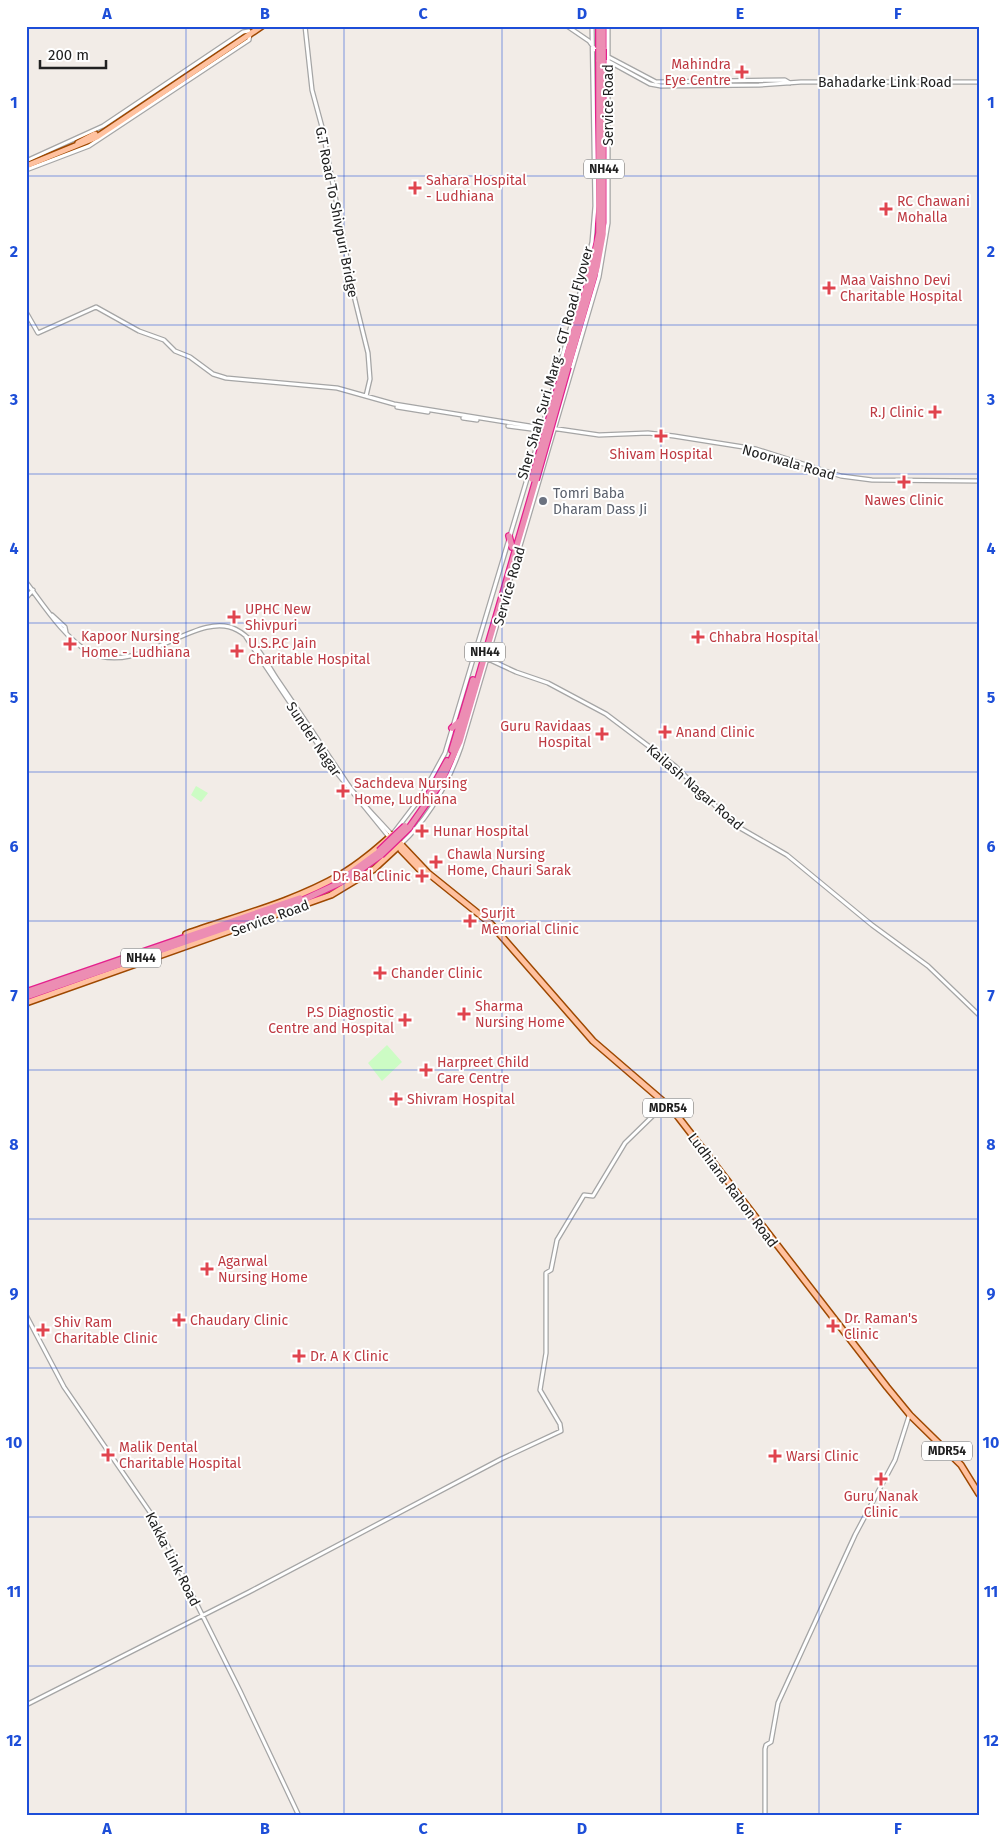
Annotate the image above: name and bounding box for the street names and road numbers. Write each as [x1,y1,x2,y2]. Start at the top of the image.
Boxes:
street label: Service Road [600,64,617,146]
street label: Bahadarke Link Road [818,74,952,91]
street label: G.T Road To Shivpuri Bridge [312,125,361,299]
road number: NH44 [584,160,624,178]
street label: Sher Shah Suri Marg - GT Road Flyover [514,244,597,482]
street label: Noorwala Road [740,441,837,484]
street label: Service Road [490,545,529,628]
road number: NH44 [465,642,505,662]
street label: Sunder Nagar [282,699,345,780]
street label: Kailash Nagar Road [643,741,747,834]
street label: Service Road [229,897,311,940]
road number: NH44 [121,948,161,968]
road number: MDR54 [643,1098,693,1118]
street label: Ludhiana Rahon Road [684,1130,781,1251]
road number: MDR54 [922,1442,972,1460]
street label: Kakka Link Road [141,1509,204,1609]

